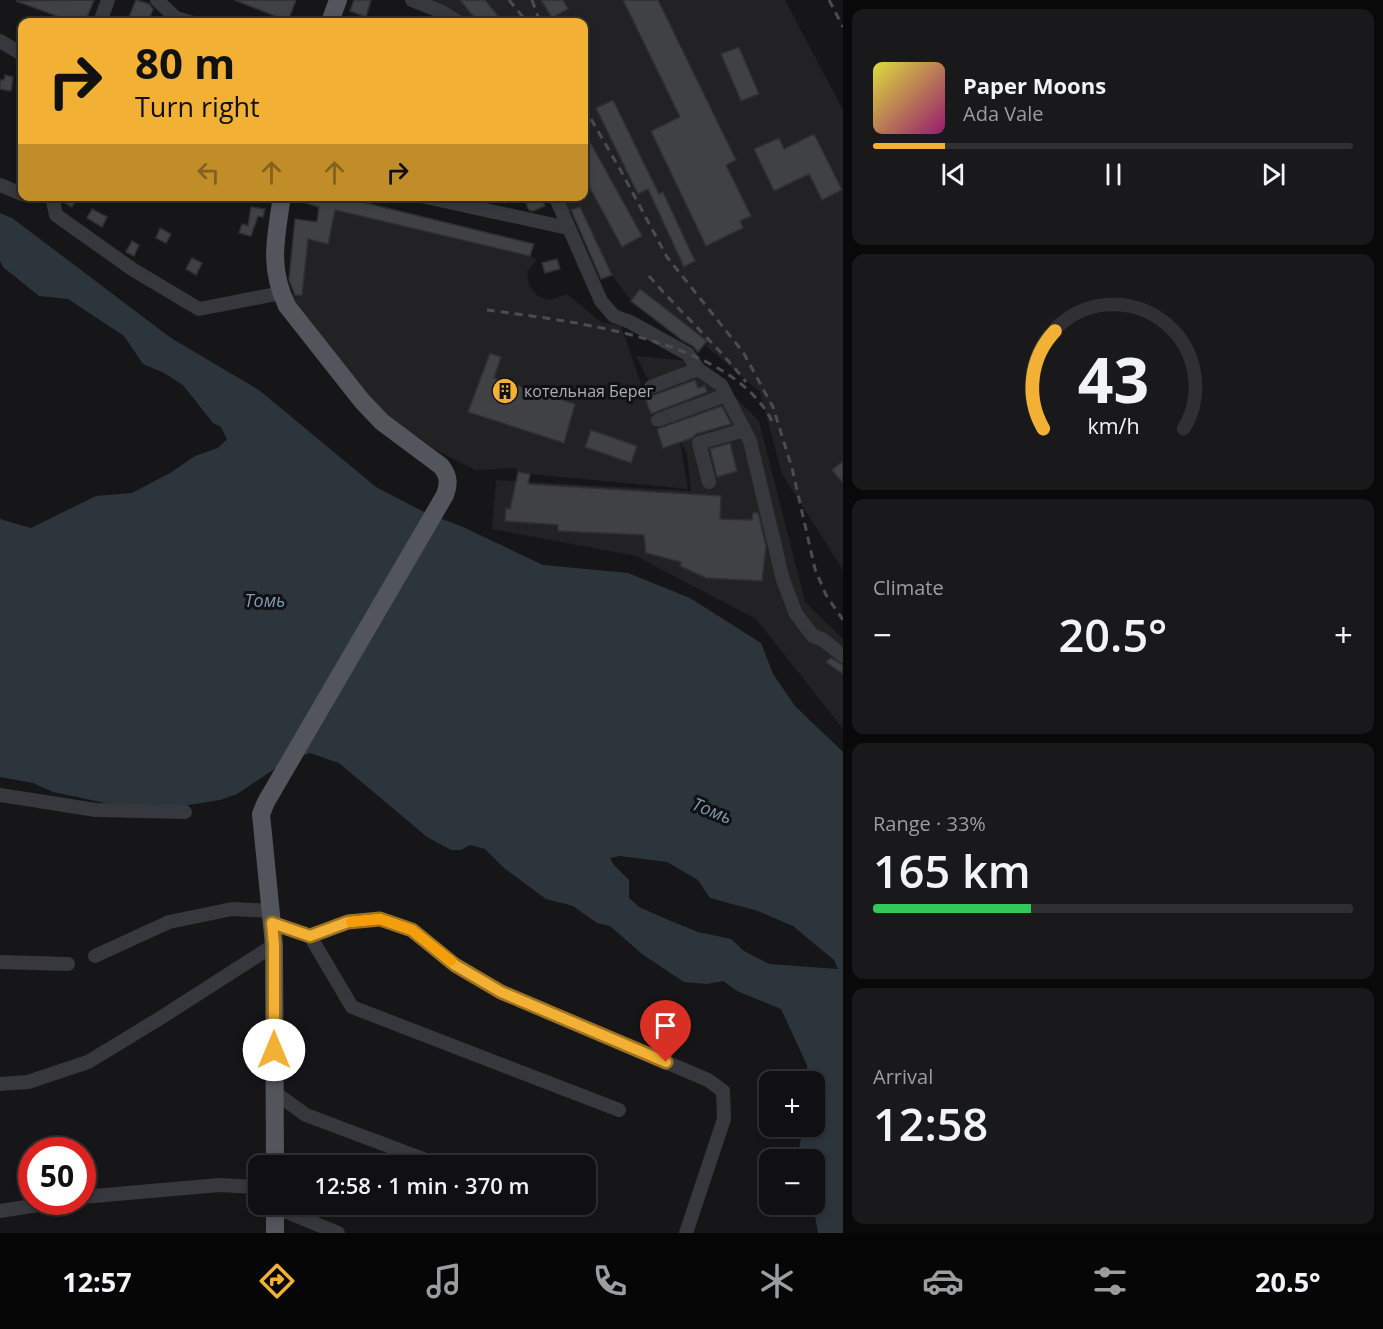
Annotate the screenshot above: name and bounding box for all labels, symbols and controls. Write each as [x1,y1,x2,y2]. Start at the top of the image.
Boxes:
text: 80 m [135,34,235,91]
icon: right [36,42,114,120]
text: Paper Moons [963,70,1106,100]
text: Turn right [135,88,260,125]
text: Ada Vale [963,100,1044,127]
icon: left [192,156,225,189]
icon: ahead [255,156,288,189]
icon: ahead [318,156,351,189]
icon: right [381,156,414,189]
icon: previous [937,158,970,191]
icon: pause [1097,158,1130,191]
icon: next [1257,158,1290,191]
text: 43 [1077,336,1149,421]
building icon: котельная Берег [490,376,520,406]
place label: котельная Берег [524,380,654,402]
text: km/h [1087,411,1139,440]
text: Climate [873,574,944,601]
water label: Томь [245,588,285,612]
text: 20.5° [1059,604,1167,665]
text: − [873,612,892,657]
text: + [1334,612,1353,657]
water label: Томь [689,791,736,829]
text: Range · 33% [873,810,986,837]
text: 165 km [873,840,1031,901]
pin [640,1000,691,1062]
icon: arrive [649,1009,682,1042]
position arrow [242,1018,306,1082]
text: Arrival [873,1063,933,1090]
map controls [759,1071,825,1215]
button: + [759,1071,825,1137]
text: 12:58 [873,1093,988,1154]
speed limit sign: 50 [18,1137,96,1215]
button: − [759,1149,825,1215]
text: 12:58 · 1 min · 370 m [314,1170,530,1200]
icon: directions [256,1260,298,1302]
icon: music [423,1260,465,1302]
icon: phone [589,1260,631,1302]
icon: climate [756,1260,798,1302]
icon: car [922,1260,964,1302]
icon: filters [1089,1260,1131,1302]
text: 12:57 [62,1263,132,1300]
text: 20.5° [1255,1263,1321,1300]

